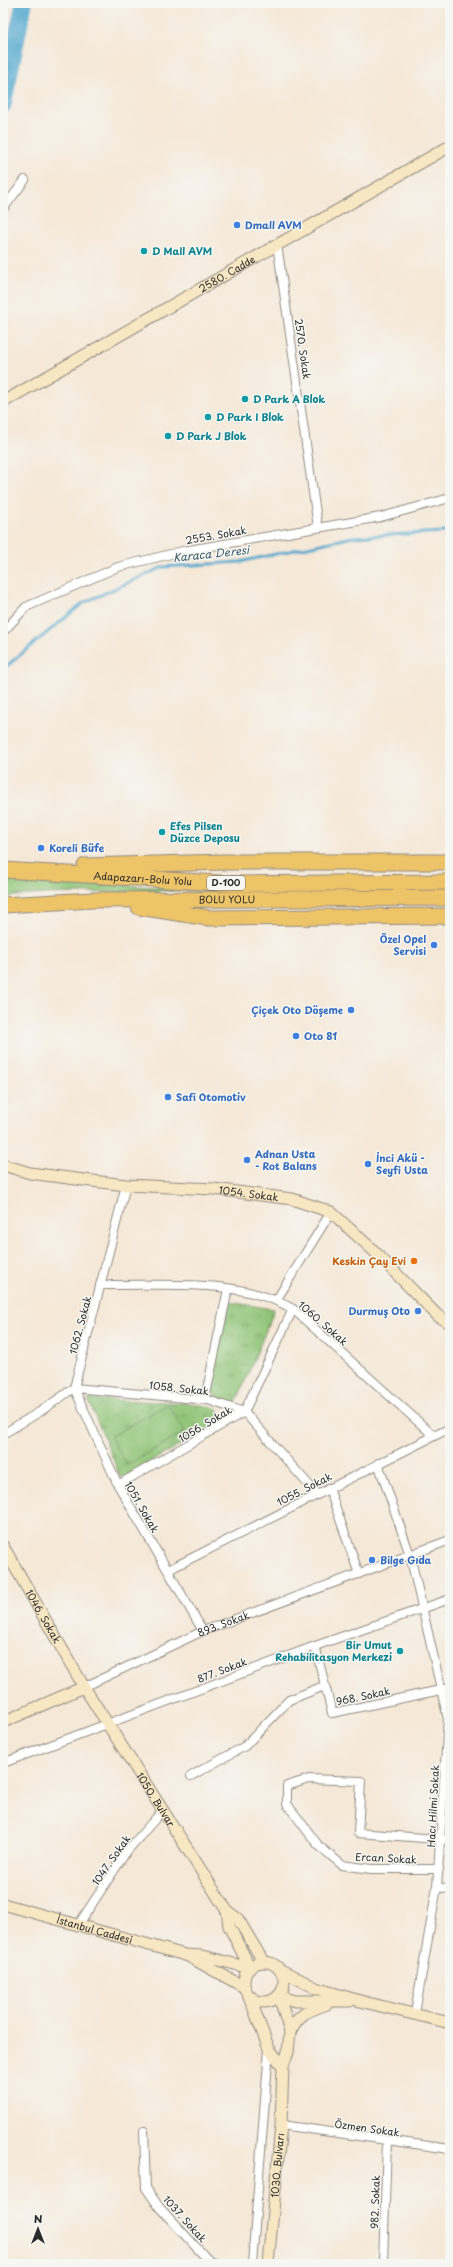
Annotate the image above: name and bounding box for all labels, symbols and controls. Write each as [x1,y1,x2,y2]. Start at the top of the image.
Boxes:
place label: Dmall AVM [245,217,302,232]
marker: Dmall AVM [232,220,242,230]
place label: D Mall AVM [152,243,212,258]
marker: D Mall AVM [139,246,149,256]
street label: 2580. Cadde [196,251,258,295]
street label: 2570. Sokak [292,318,315,380]
place label: D Park A Blok [253,391,325,406]
marker: D Park A Blok [240,394,250,404]
place label: D Park I Blok [216,409,284,424]
marker: D Park I Blok [203,412,213,422]
place label: D Park J Blok [176,428,247,443]
marker: D Park J Blok [163,431,173,441]
street label: 2553. Sokak [184,522,248,547]
water label: Karaca Deresi [172,541,252,566]
place label: Efes Pilsen Düzce Deposu [170,818,240,845]
marker: Efes Pilsen Düzce Deposu [157,827,167,837]
place label: Koreli Büfe [49,840,105,855]
marker: Koreli Büfe [36,843,46,853]
street label: Adapazarı-Bolu Yolu [93,867,193,888]
road number: D-100 [207,876,245,890]
street label: BOLU YOLU [198,891,255,906]
place label: Özel Opel Servisi [380,931,426,958]
marker: Özel Opel Servisi [429,940,439,950]
place label: Çiçek Oto Döşeme [251,1002,343,1017]
marker: Çiçek Oto Döşeme [346,1005,356,1015]
place label: Oto 81 [304,1028,337,1043]
marker: Oto 81 [291,1031,301,1041]
place label: Safi Otomotiv [176,1089,246,1104]
marker: Safi Otomotiv [163,1092,173,1102]
place label: Adnan Usta - Rot Balans [255,1146,317,1173]
place label: İnci Akü - Seyfi Usta [376,1150,428,1177]
marker: Adnan Usta - Rot Balans [242,1155,252,1165]
marker: İnci Akü - Seyfi Usta [363,1159,373,1169]
street label: 1054. Sokak [218,1182,280,1204]
place label: Keskin Çay Evi [332,1253,406,1268]
marker: Keskin Çay Evi [409,1256,419,1266]
street label: 1062. Sokak [65,1294,95,1356]
street label: 1060. Sokak [295,1297,352,1349]
place label: Durmuş Oto [348,1303,410,1318]
marker: Durmuş Oto [413,1306,423,1316]
street label: 1058. Sokak [149,1377,210,1398]
street label: 1056. Sokak [175,1402,234,1445]
street label: 1055. Sokak [274,1468,334,1509]
street label: 1051. Sokak [122,1478,163,1536]
place label: Bilge Gıda [380,1552,432,1567]
marker: Bilge Gıda [367,1555,377,1565]
street label: 1046. Sokak [22,1586,65,1646]
street label: 893. Sokak [194,1607,251,1640]
place label: Bir Umut Rehabilitasyon Merkezi [275,1637,392,1665]
marker: Bir Umut Rehabilitasyon Merkezi [395,1646,405,1656]
street label: 877. Sokak [195,1653,249,1686]
street label: 968. Sokak [335,1682,391,1709]
street label: Hacı Hilmi Sokak [423,1764,442,1848]
street label: 1050. Bulvar [133,1769,179,1830]
street label: 1047. Sokak [88,1831,134,1888]
street label: Ercan Sokak [355,1848,417,1867]
street label: İstanbul Caddesi [55,1911,135,1947]
street label: Özmen Sokak [334,2116,401,2140]
street label: 1030. Bulvarı [266,2132,287,2198]
street label: 982. Sokak [366,2175,383,2229]
street label: 1037. Sokak [160,2192,211,2246]
north arrow [18,2209,58,2249]
text: N [34,2210,43,2227]

